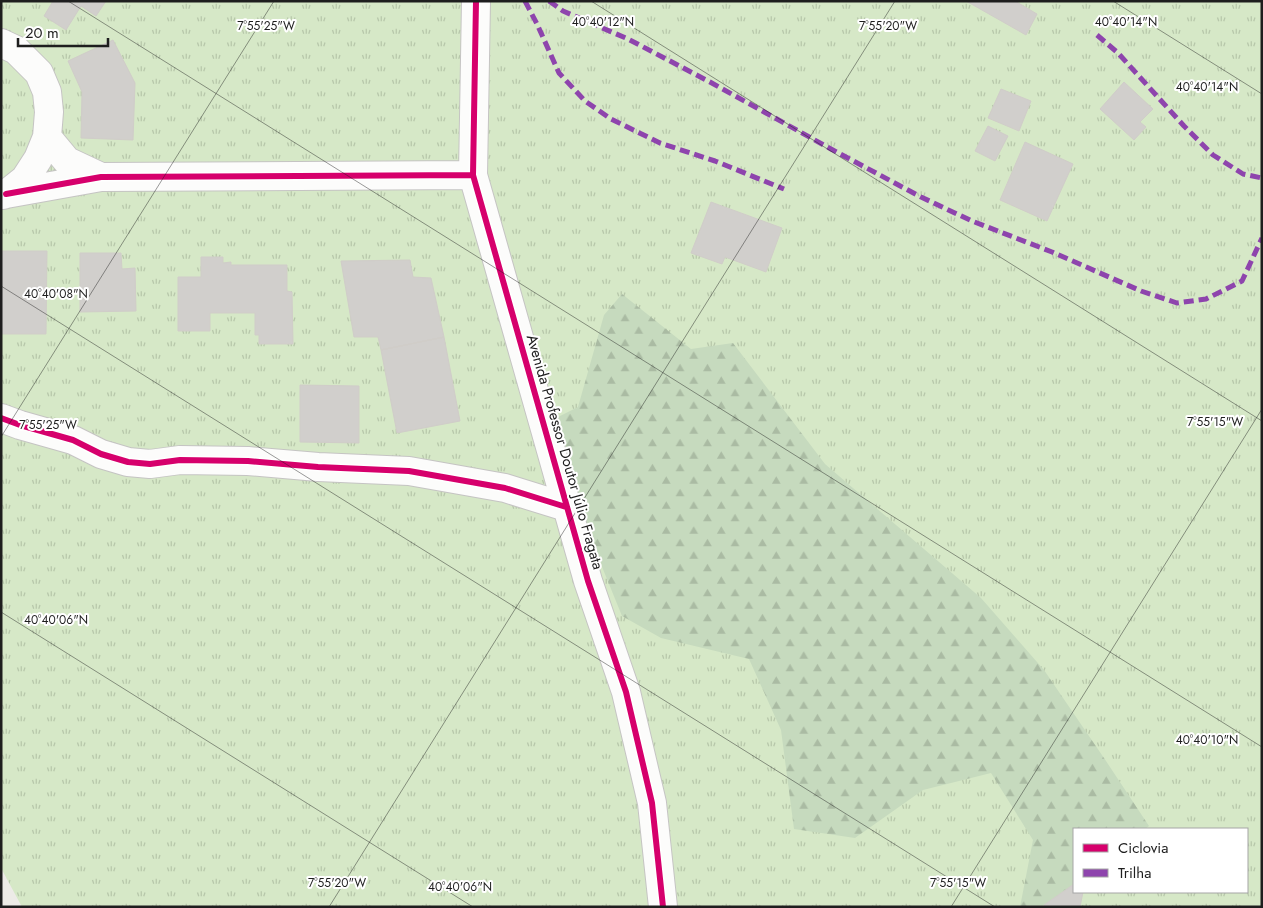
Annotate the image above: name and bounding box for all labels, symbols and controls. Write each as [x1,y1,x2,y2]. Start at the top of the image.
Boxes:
text: 40°40'12"N [572,13,634,31]
text: 40°40'14"N [1095,13,1157,31]
scale bar [18,15,108,47]
text: 7°55'25"W [237,17,295,35]
text: 7°55'20"W [859,17,917,35]
text: 20 m [25,22,59,44]
text: 40°40'14"N [1176,78,1238,96]
text: 40°40'08"N [24,285,88,303]
street label: Avenida Professor Doutor Júlio Fragata [521,332,609,572]
text: 7°55'15"W [1187,413,1243,431]
text: 7°55'25"W [19,416,77,434]
text: 40°40'06"N [24,611,88,629]
text: 40°40'10"N [1176,731,1238,749]
legend [1073,828,1248,893]
text: Ciclovia [1118,837,1168,859]
text: Trilha [1118,862,1151,884]
text: 7°55'20"W [308,874,366,892]
text: 7°55'15"W [930,874,986,892]
text: 40°40'06"N [428,878,492,896]

